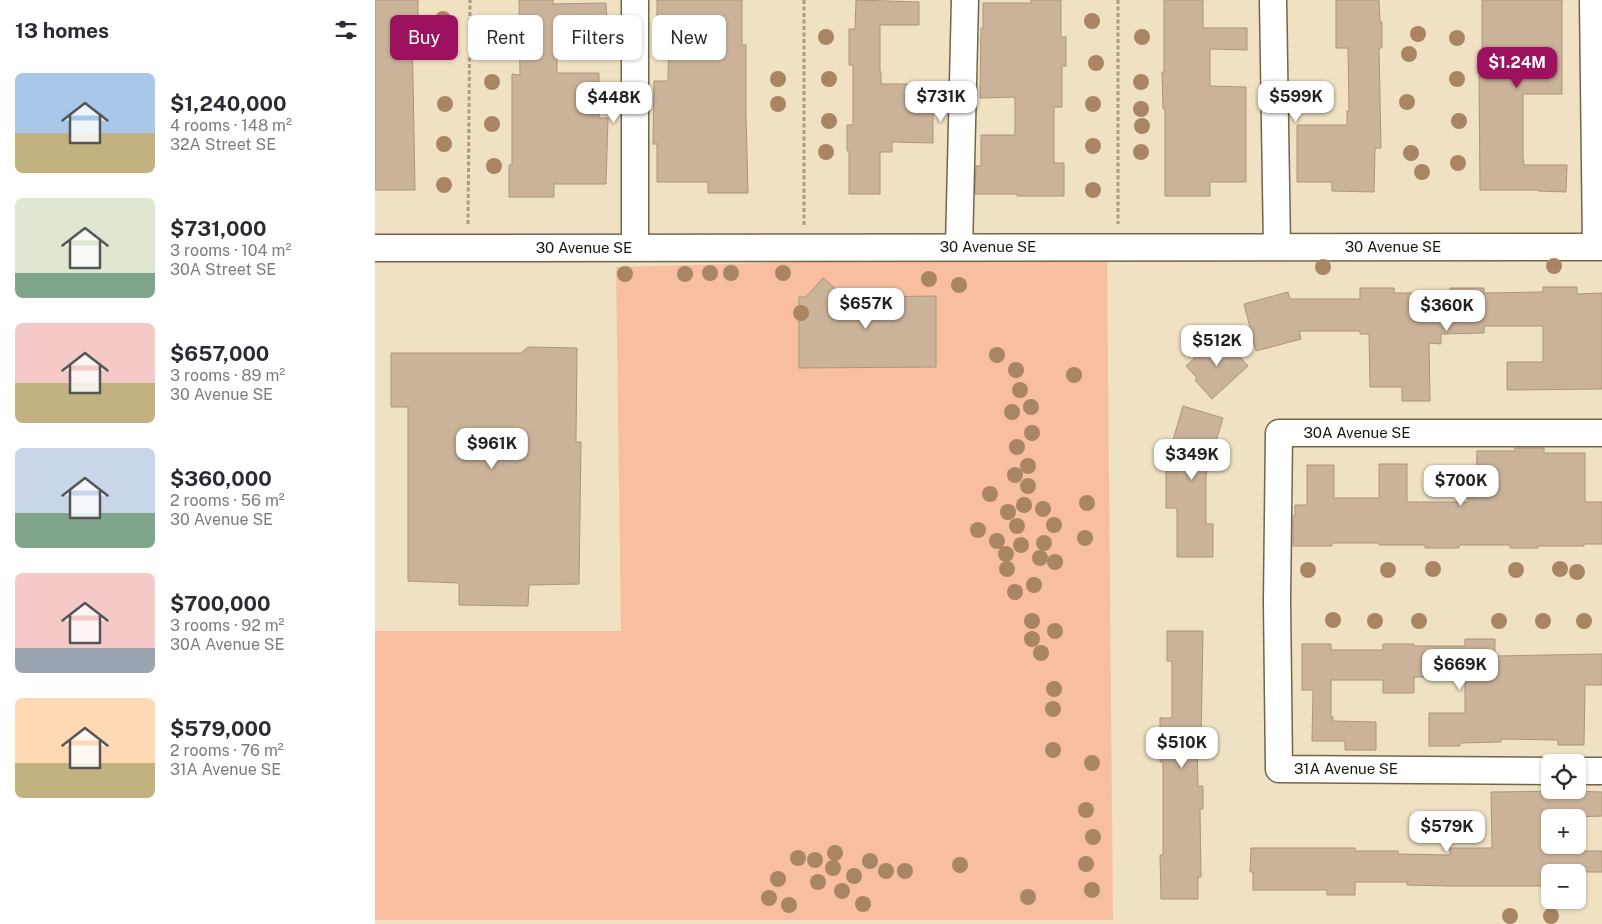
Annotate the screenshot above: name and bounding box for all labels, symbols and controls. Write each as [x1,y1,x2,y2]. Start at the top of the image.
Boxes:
chip: Buy [390,15,458,60]
chip: Rent [468,15,543,60]
chip: Filters [553,15,642,60]
chip: New [652,15,726,60]
icon: filters [332,16,360,44]
text: 13 homes [15,18,109,43]
pin: $1.24M [1476,46,1558,89]
text: $1.24M [1488,53,1546,72]
pin: $731K [906,80,976,123]
pin: $599K [1261,80,1331,123]
pin: $448K [579,82,649,124]
text: $731K [916,87,966,106]
text: $599K [1269,87,1323,106]
text: $448K [587,88,641,107]
text: $1,240,000 [170,91,286,116]
icon: home [55,93,115,153]
text: 4 rooms · 148 m² [170,116,292,135]
text: 32A Street SE [170,135,276,154]
text: $731,000 [170,216,266,241]
icon: home [55,218,115,278]
street label: 30 Avenue SE [940,238,1036,255]
street label: 30 Avenue SE [1345,238,1441,255]
street label: 30 Avenue SE [536,239,632,256]
text: 3 rooms · 104 m² [170,241,291,260]
text: 30A Street SE [170,260,276,279]
pin: $657K [831,288,901,330]
pin: $360K [1412,290,1482,332]
text: $657K [839,294,893,313]
text: $360K [1420,296,1474,315]
pin: $512K [1182,324,1252,367]
text: $512K [1192,331,1242,350]
text: $657,000 [170,341,269,366]
icon: home [55,343,115,403]
text: 3 rooms · 89 m² [170,366,285,385]
text: 30 Avenue SE [170,385,273,404]
street label: 30A Avenue SE [1303,424,1411,441]
pin: $961K [457,428,527,470]
text: $961K [467,434,517,453]
pin: $349K [1157,438,1227,481]
text: $349K [1165,445,1219,464]
pin: $700K [1426,464,1496,507]
text: $360,000 [170,466,272,491]
icon: home [55,468,115,528]
text: $700K [1435,471,1487,490]
text: 2 rooms · 56 m² [170,491,285,510]
text: 30 Avenue SE [170,510,273,529]
text: $700,000 [170,591,271,616]
icon: home [55,593,115,653]
text: 3 rooms · 92 m² [170,616,284,635]
text: 30A Avenue SE [170,635,284,654]
pin: $669K [1425,648,1495,691]
text: $669K [1433,655,1487,674]
text: $579,000 [170,716,272,741]
icon: home [55,718,115,778]
pin: $510K [1147,726,1217,769]
text: $510K [1157,733,1207,752]
text: 2 rooms · 76 m² [170,741,284,760]
map controls [1541,754,1586,909]
button: locate [1541,754,1586,799]
text: 31A Avenue SE [170,760,281,779]
street label: 31A Avenue SE [1294,760,1398,777]
button: + [1541,809,1586,854]
pin: $579K [1412,810,1482,853]
text: $579K [1420,817,1474,836]
button: − [1541,864,1586,909]

